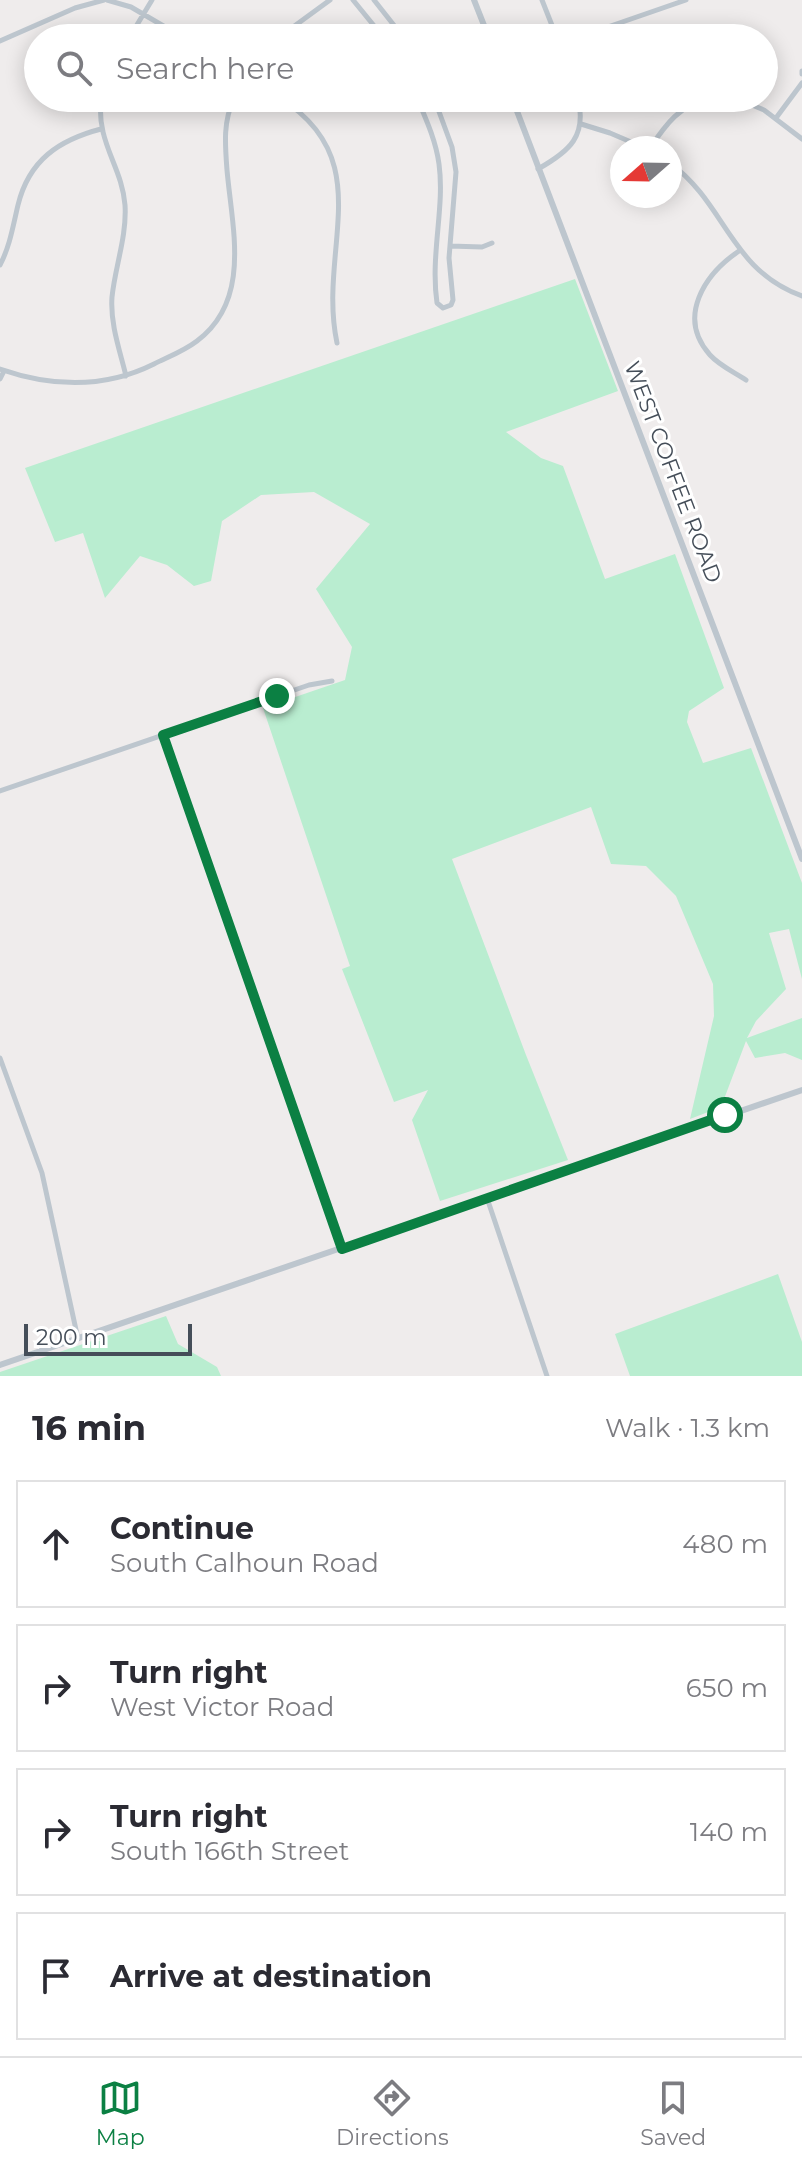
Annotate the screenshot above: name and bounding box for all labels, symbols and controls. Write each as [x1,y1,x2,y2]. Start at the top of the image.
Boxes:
search box [24,24,778,112]
icon: search [52,46,96,90]
text: Search here [116,50,294,87]
north arrow [610,136,682,208]
street label: WEST COFFEE ROAD [618,357,728,587]
route end [259,678,295,714]
route start [707,1097,743,1133]
scale bar [24,1320,192,1356]
text: 200 m [36,1324,107,1351]
text: 16 min [32,1407,146,1449]
text: Walk · 1.3 km [605,1412,770,1444]
text: Continue [110,1510,254,1547]
icon: ahead [34,1522,78,1566]
text: 480 m [682,1528,768,1560]
text: South Calhoun Road [110,1547,379,1579]
text: Turn right [110,1654,267,1691]
icon: right [34,1666,78,1710]
text: 650 m [686,1672,768,1704]
text: West Victor Road [110,1691,334,1723]
text: Turn right [110,1798,267,1835]
icon: right [34,1810,78,1854]
text: 140 m [690,1816,768,1848]
text: South 166th Street [110,1835,349,1867]
icon: arrive [34,1954,78,1998]
text: Arrive at destination [110,1958,432,1995]
tab: Map [96,2076,145,2151]
tab: Directions [336,2076,449,2151]
tab: Saved [640,2076,706,2151]

